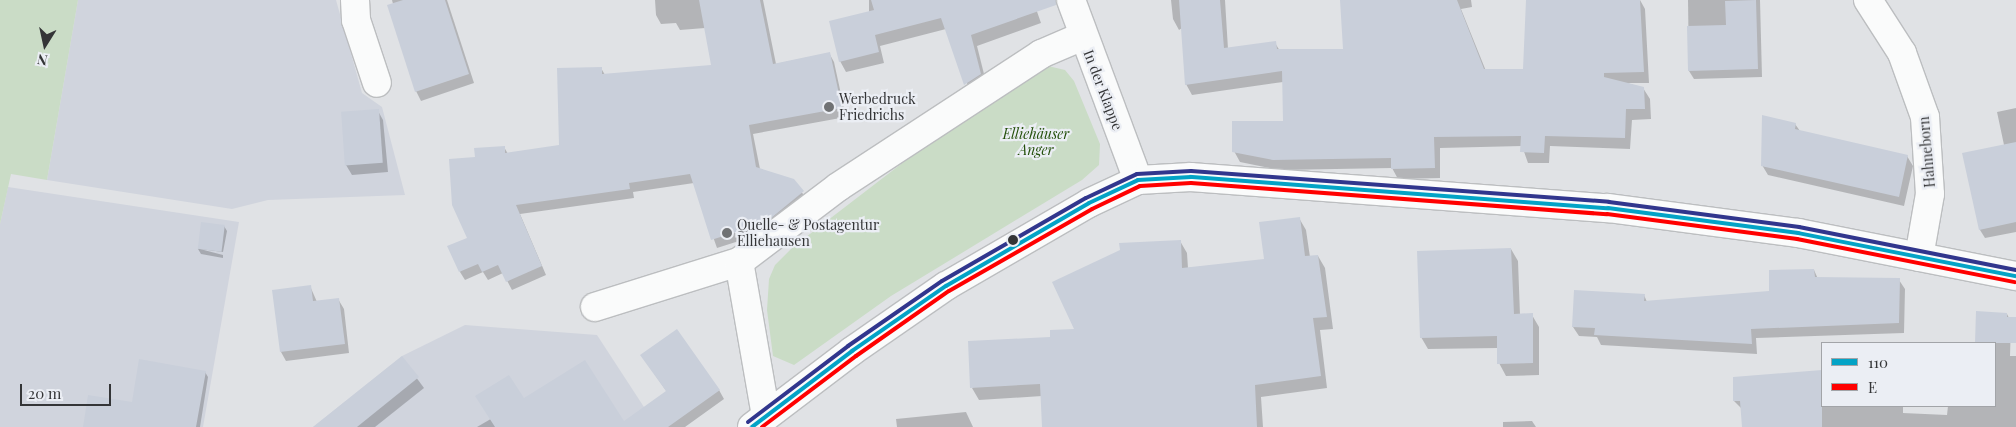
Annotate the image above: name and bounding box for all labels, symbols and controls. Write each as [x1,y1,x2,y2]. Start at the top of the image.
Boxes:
north arrow [20,20,70,70]
street label: In der Klappe [1080,47,1126,133]
text: N [36,50,49,70]
place label: Werbedruck Friedrichs [839,91,916,124]
marker: Werbedruck Friedrichs [823,101,835,113]
street label: Hahneborn [1916,116,1938,188]
park label: Elliehäuser Anger [1003,126,1069,158]
place label: Quelle- & Postagentur Elliehausen [737,217,879,250]
marker: Quelle- & Postagentur Elliehausen [721,227,733,239]
unlabelled marker [1008,235,1018,245]
legend [1821,342,1996,407]
text: 110 [1868,352,1888,372]
scale bar [22,374,114,406]
text: E [1868,377,1877,397]
text: 20 m [28,383,61,403]

